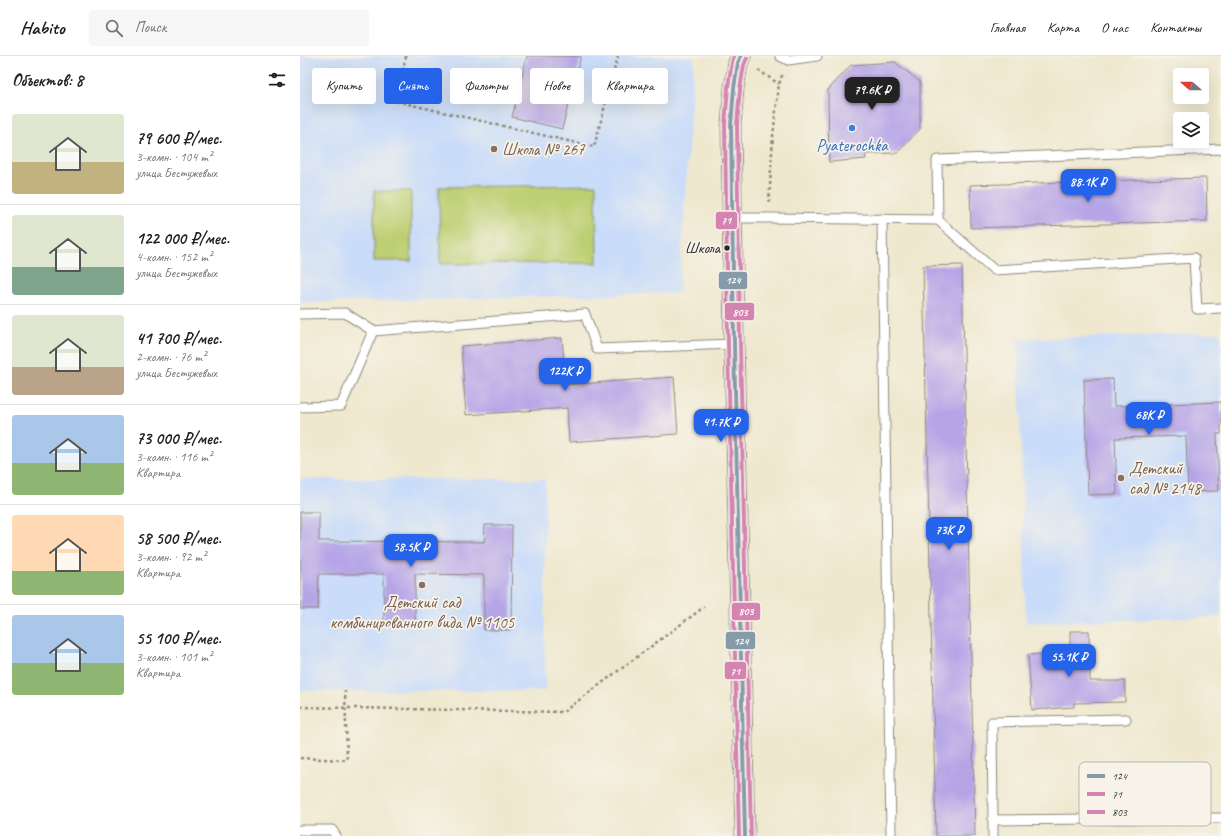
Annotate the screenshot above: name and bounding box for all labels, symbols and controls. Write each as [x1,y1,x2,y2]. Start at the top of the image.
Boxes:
search box [89,10,369,46]
text: Habito [20,16,65,40]
icon: search [103,17,125,39]
text: Поиск [135,18,166,37]
text: Главная [990,19,1025,36]
text: Карта [1047,19,1079,36]
text: О нас [1101,19,1128,36]
text: Контакты [1150,19,1201,36]
chip: Купить [312,68,376,104]
chip: Снять [384,68,442,104]
chip: Фильтры [450,68,522,104]
chip: Новое [530,68,584,104]
chip: Квартира [592,68,668,104]
north arrow [1173,68,1209,104]
map controls [1173,68,1209,148]
icon: filters [266,69,288,91]
text: Объектов: 8 [12,70,83,91]
pin: 79.6K ₽ [835,77,909,111]
text: 79.6K ₽ [854,82,890,98]
button: layers [1173,112,1209,148]
marker: Pyaterochka [847,123,857,133]
text: 79 600 ₽/мес. [136,128,222,149]
icon: home [44,130,92,178]
place label: Pyaterochka [816,135,889,156]
place label: Школа № 267 [502,139,586,160]
marker: Школа № 267 [489,144,499,154]
text: 3-комн. · 104 m² [136,149,212,165]
text: улица Бестужевых [136,165,217,181]
pin: 88.1K ₽ [1051,169,1125,203]
text: 88.1K ₽ [1070,174,1106,190]
line badge: 71 [715,211,738,230]
text: 71 [721,213,732,227]
text: 122 000 ₽/мес. [136,228,229,249]
icon: home [44,231,92,279]
place label: Школа [685,238,722,258]
marker: Школа [722,243,732,253]
text: 4-комн. · 152 m² [136,249,212,265]
text: улица Бестужевых [136,265,217,281]
line badge: 124 [718,271,748,290]
text: 124 [726,273,742,287]
line badge: 803 [724,302,755,321]
text: 803 [733,305,748,319]
text: 41 700 ₽/мес. [136,328,222,349]
icon: home [44,331,92,379]
text: 2-комн. · 76 m² [136,349,206,365]
pin: 122K ₽ [532,358,598,392]
text: 122K ₽ [548,363,582,379]
text: улица Бестужевых [136,365,217,381]
pin: 68K ₽ [1121,402,1177,436]
text: 68K ₽ [1135,407,1163,423]
pin: 41.7K ₽ [684,409,758,443]
text: 41.7K ₽ [703,414,739,430]
text: 73 000 ₽/мес. [136,428,222,449]
icon: home [44,431,92,479]
text: 3-комн. · 116 m² [136,449,212,465]
place label: Детский сад № 2148 [1129,458,1203,499]
text: Квартира [136,465,180,481]
marker: Детский сад № 2148 [1116,473,1126,483]
pin: 73K ₽ [921,517,977,551]
text: 73K ₽ [935,522,963,538]
text: 58 500 ₽/мес. [136,528,221,549]
icon: home [44,531,92,579]
pin: 58.5K ₽ [374,534,448,568]
text: 58.5K ₽ [393,539,429,555]
text: 3-комн. · 92 m² [136,549,206,565]
text: Квартира [136,565,180,581]
marker: Детский сад комбинированного вида № 1105 [417,580,427,590]
place label: Детский сад комбинированного вида № 1105 [330,592,516,633]
line badge: 803 [731,602,761,621]
text: 803 [739,604,754,618]
text: 55 100 ₽/мес. [136,628,221,649]
icon: home [44,631,92,679]
line badge: 124 [725,631,756,650]
text: 124 [734,634,750,648]
pin: 55.1K ₽ [1032,644,1106,678]
text: 3-комн. · 101 m² [136,649,212,665]
text: 55.1K ₽ [1051,649,1087,665]
line badge: 71 [724,661,747,680]
text: 71 [730,664,741,678]
text: Квартира [136,665,180,681]
legend [1079,762,1211,826]
text: 124 [1112,769,1128,783]
text: 71 [1112,787,1123,801]
text: 803 [1112,805,1128,819]

